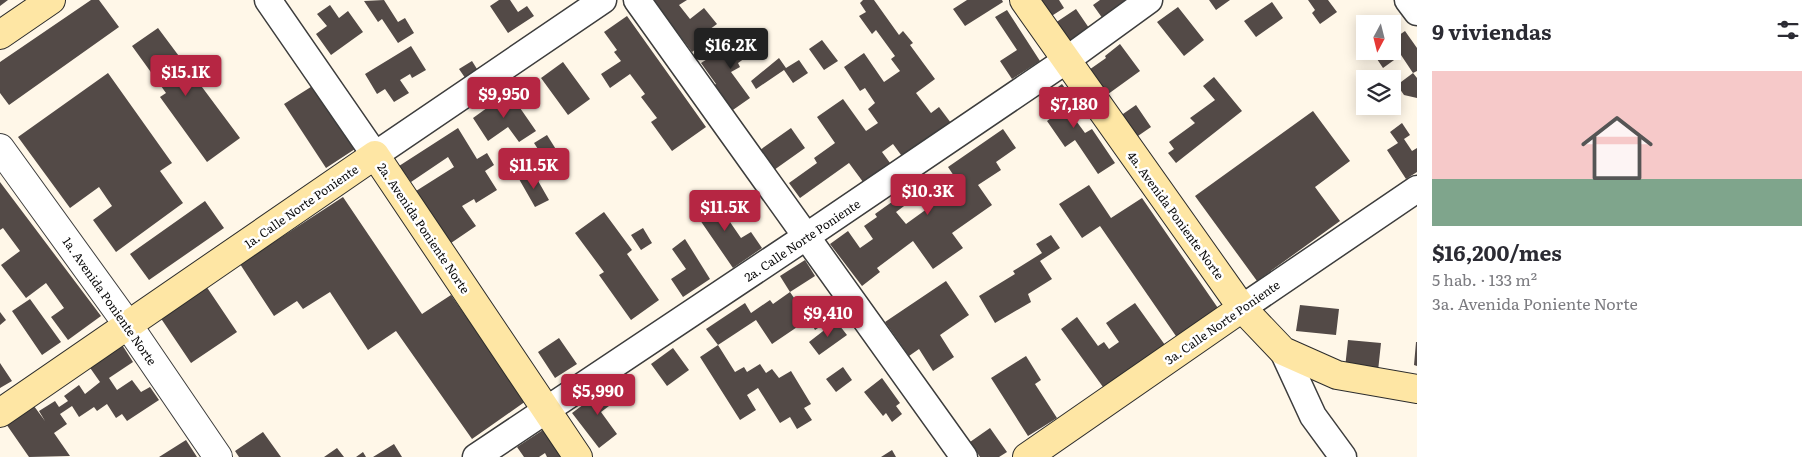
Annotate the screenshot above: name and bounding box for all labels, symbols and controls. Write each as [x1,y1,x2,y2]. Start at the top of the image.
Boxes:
north arrow [1356,15,1401,60]
map controls [1356,15,1401,115]
text: 9 viviendas [1432,15,1552,46]
icon: filters [1774,16,1802,44]
pin: $16.2K [690,28,772,70]
text: $16.2K [705,32,757,56]
pin: $15.1K [145,54,227,97]
text: $15.1K [161,59,211,83]
button: layers [1356,70,1401,115]
pin: $9,950 [463,76,545,119]
text: $9,950 [478,81,530,105]
pin: $7,180 [1033,86,1115,129]
text: $7,180 [1050,91,1098,115]
icon: home [1572,103,1662,193]
street label: 4a. Avenida Poniente Norte [1123,147,1229,283]
pin: $11.5K [493,148,575,190]
text: $11.5K [509,152,559,176]
street label: 2a. Avenida Poniente Norte [373,159,475,297]
street label: 1a. Calle Norte Poniente [240,160,362,252]
pin: $10.3K [887,174,969,216]
text: $10.3K [902,178,954,202]
pin: $11.5K [684,190,766,232]
text: $11.5K [700,194,750,218]
street label: 2a. Calle Norte Poniente [740,194,864,286]
street label: 1a. Avenida Poniente Norte [59,233,161,369]
text: $16,200/mes [1432,236,1562,267]
text: 5 hab. · 133 m² [1432,267,1537,291]
street label: 3a. Calle Norte Poniente [1161,275,1283,369]
text: 3a. Avenida Poniente Norte [1432,291,1638,315]
pin: $9,410 [787,296,869,338]
text: $9,410 [803,300,853,324]
pin: $5,990 [557,374,639,416]
text: $5,990 [572,378,624,402]

